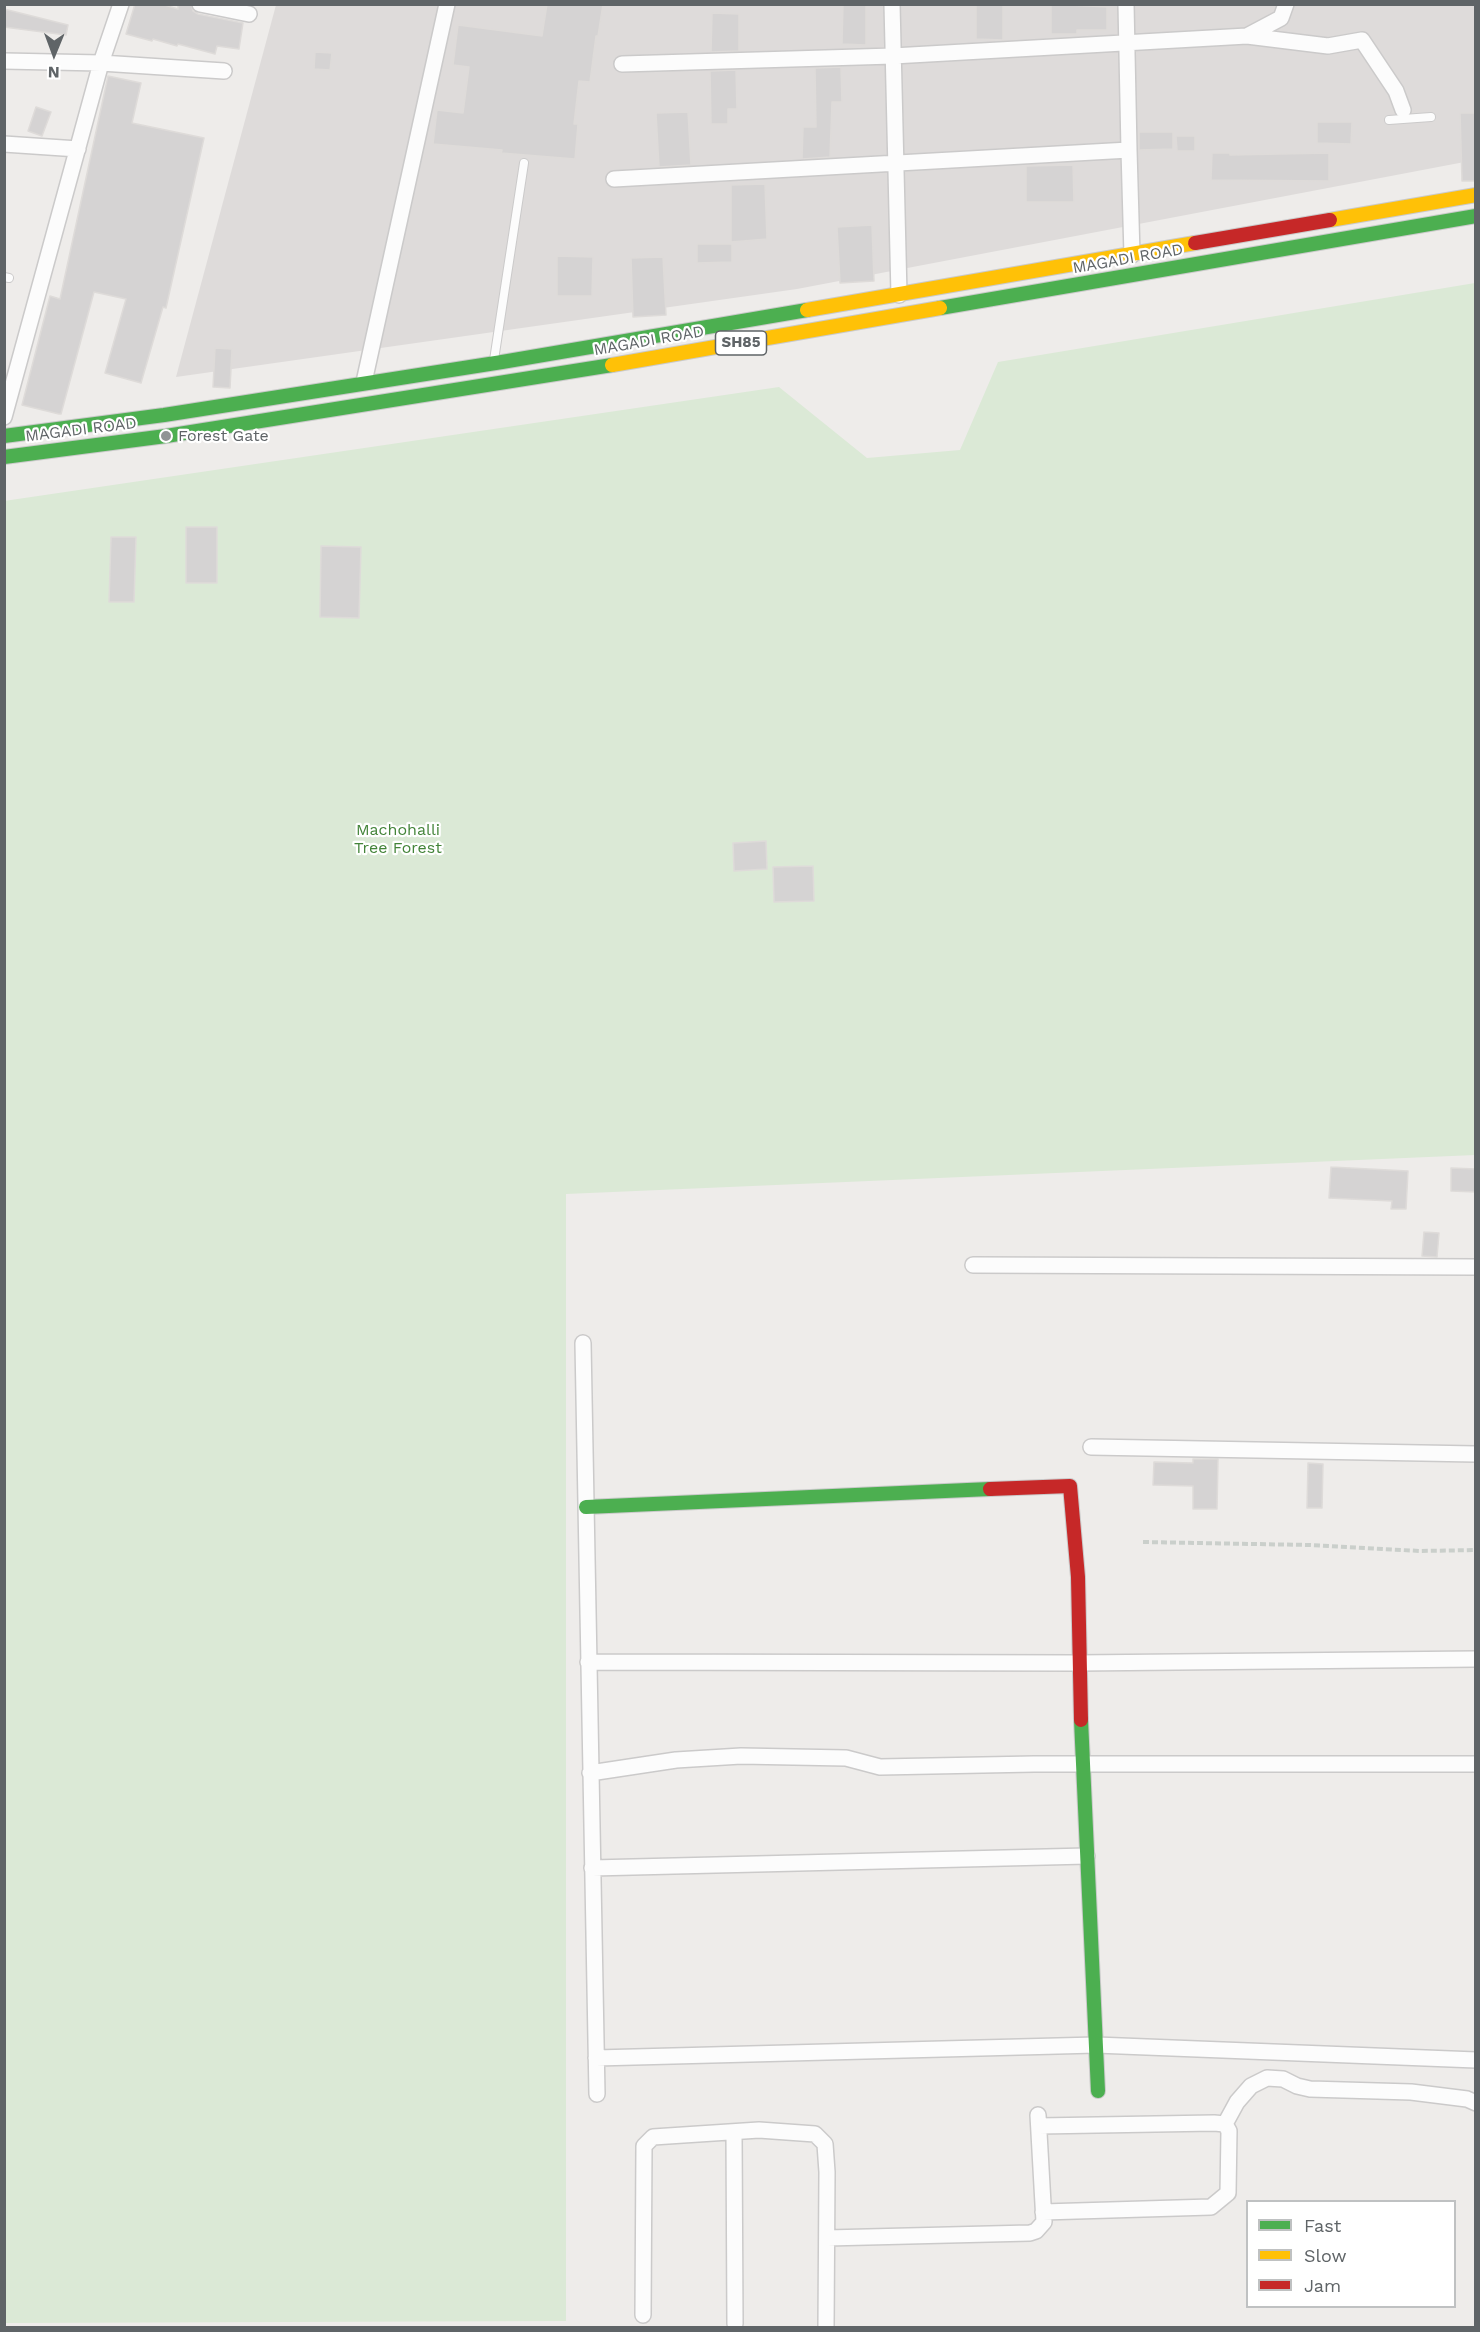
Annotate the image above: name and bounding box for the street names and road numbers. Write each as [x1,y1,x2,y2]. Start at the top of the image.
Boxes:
street label: MAGADI ROAD [1071,240,1185,278]
street label: MAGADI ROAD [592,322,706,360]
road number: SH85 [716,331,766,355]
street label: MAGADI ROAD [24,414,138,446]

